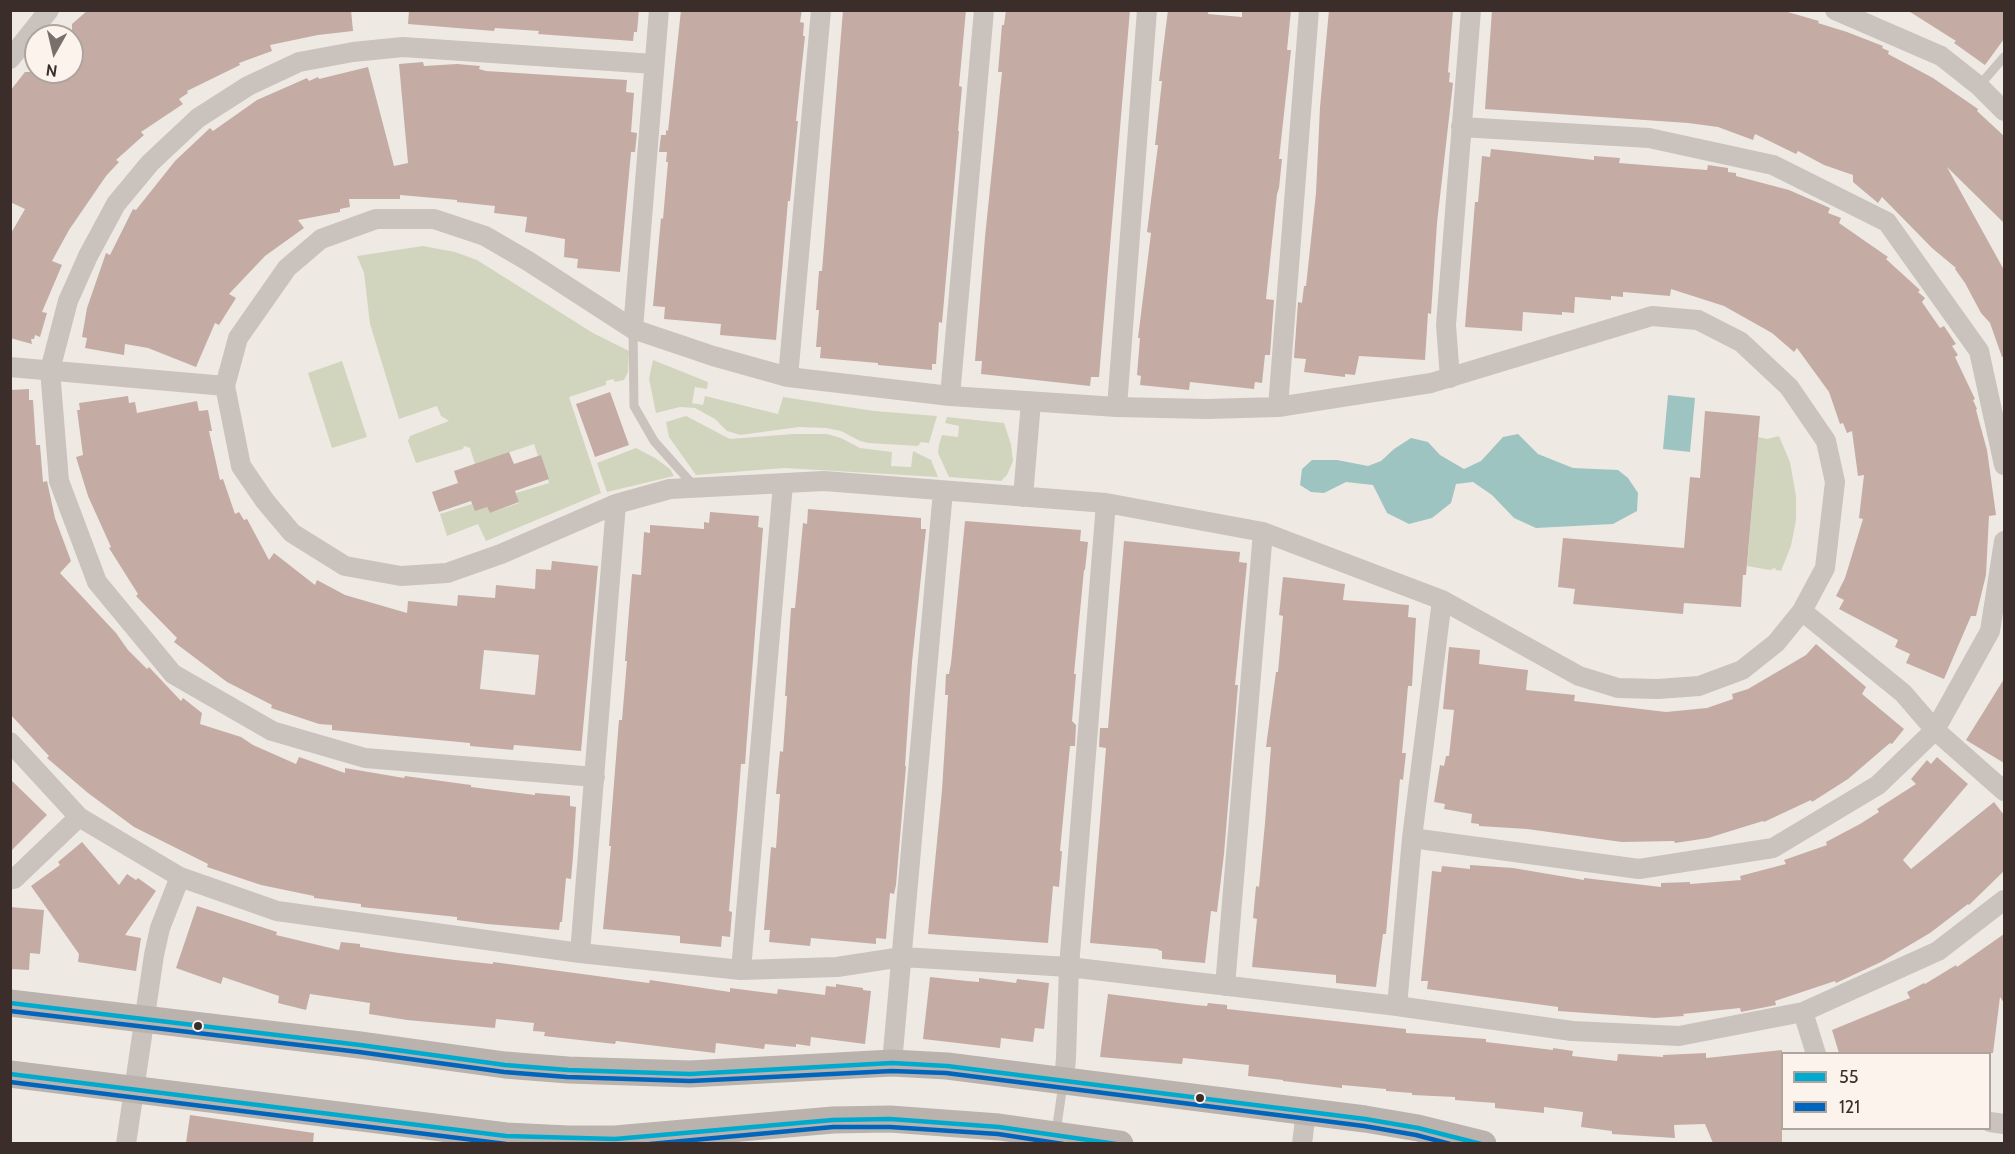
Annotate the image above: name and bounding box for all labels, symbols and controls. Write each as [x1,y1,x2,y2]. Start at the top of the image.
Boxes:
north arrow [24,24,84,84]
text: N [45,60,59,81]
unlabelled marker [192,1020,204,1032]
legend [1781,1052,1991,1130]
text: 55 [1839,1066,1858,1088]
unlabelled marker [1194,1092,1206,1104]
text: 121 [1839,1096,1860,1118]

